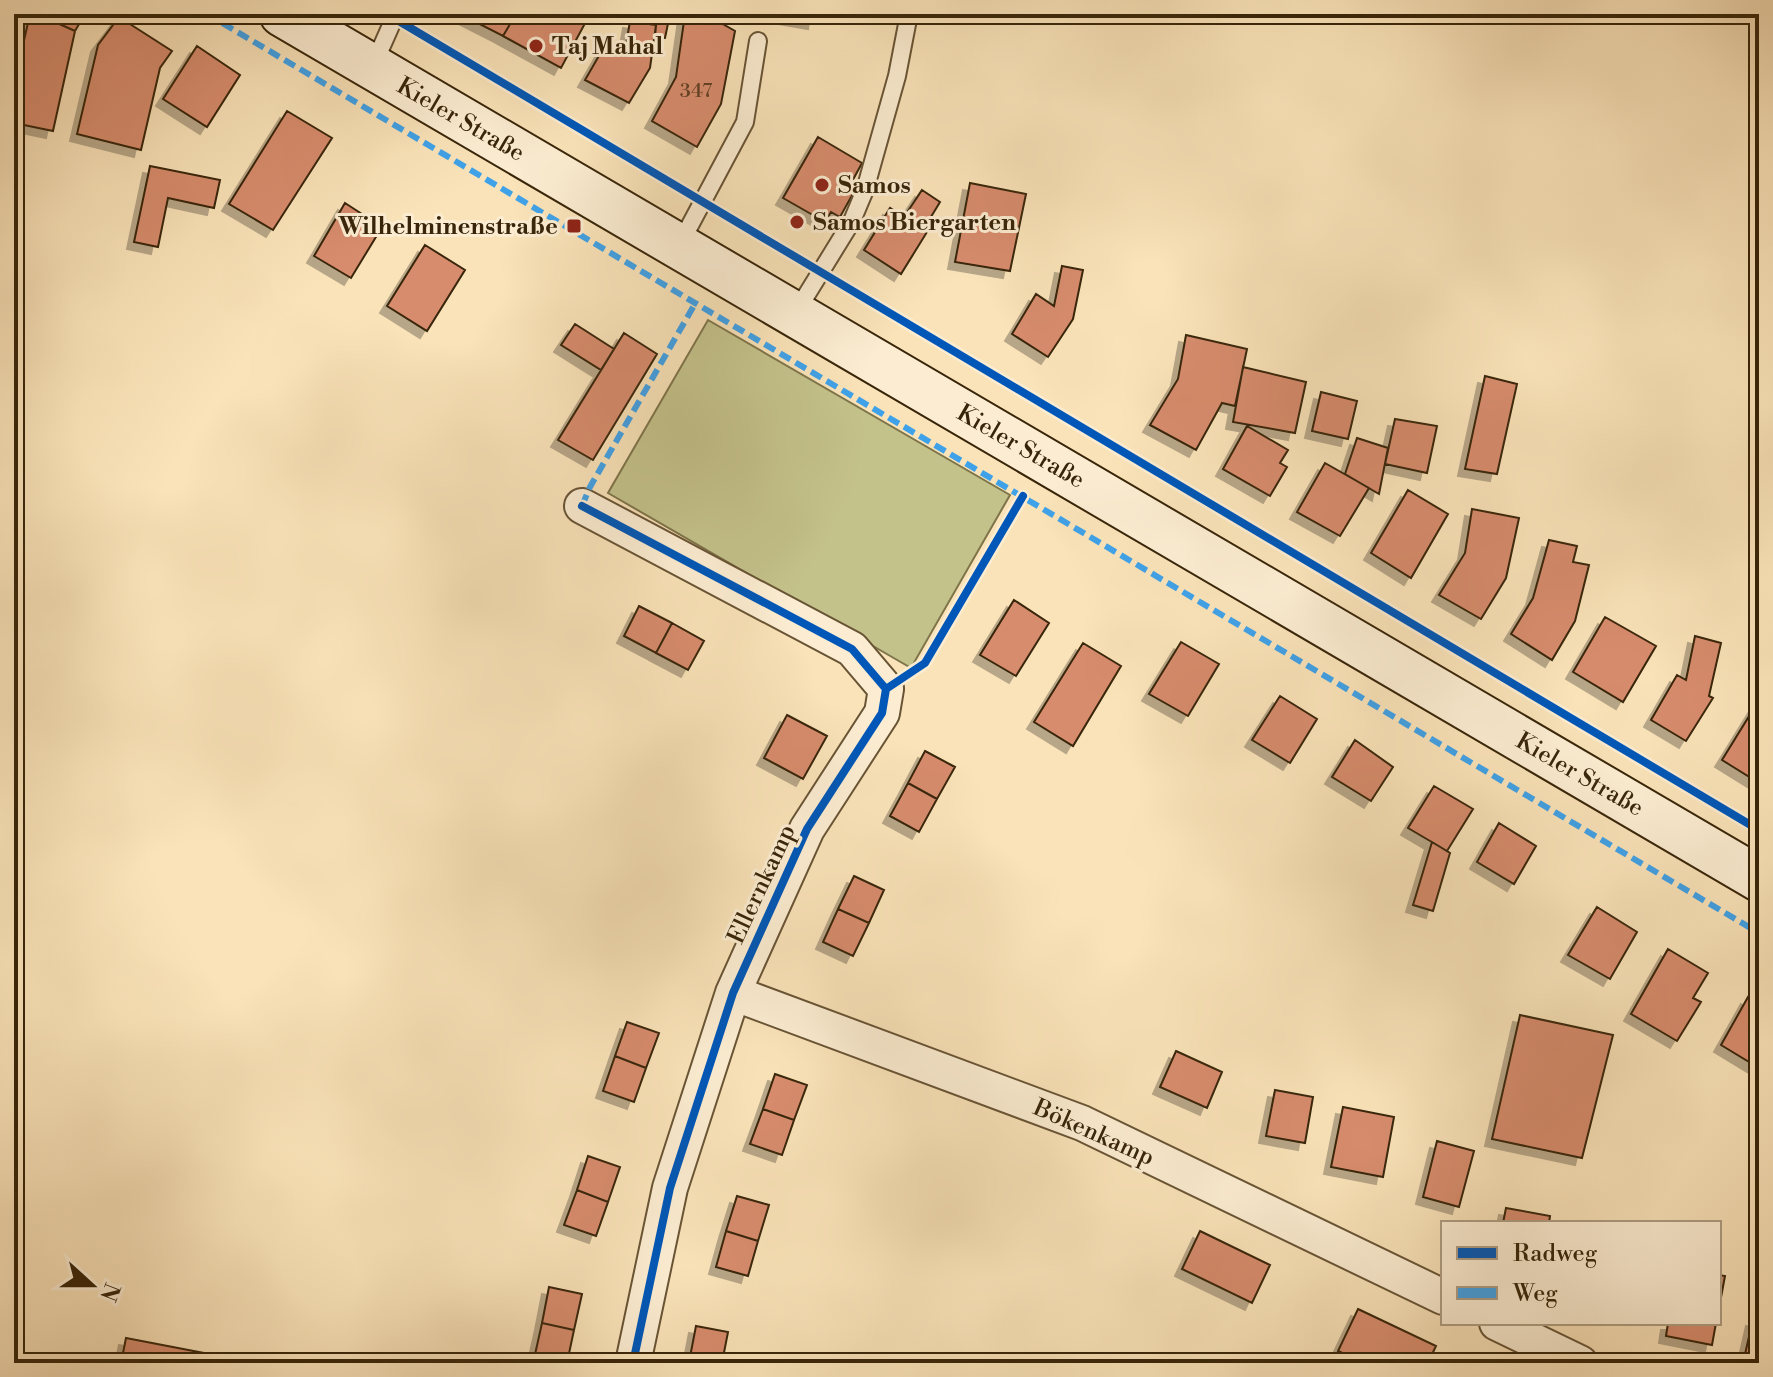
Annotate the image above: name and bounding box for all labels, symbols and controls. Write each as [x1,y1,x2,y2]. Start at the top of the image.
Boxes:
place label: Taj Mahal [552,32,663,62]
marker: Taj Mahal [527,37,545,55]
street label: Kieler Straße [391,71,530,168]
house number: 347 [680,79,712,104]
place label: Samos [838,171,911,201]
marker: Samos [813,176,831,194]
place label: Samos Biergarten [813,208,1016,238]
place label: Wilhelminenstraße [338,212,558,242]
marker: Samos Biergarten [788,213,806,231]
marker: Wilhelminenstraße [565,217,583,235]
street label: Kieler Straße [951,398,1090,495]
street label: Kieler Straße [1510,726,1649,823]
street label: Ellernkamp [721,820,803,949]
street label: Bökenkamp [1027,1092,1159,1173]
legend [1441,1221,1721,1325]
text: Radweg [1513,1239,1598,1269]
north arrow [52,1245,132,1325]
text: N [93,1279,125,1305]
text: Weg [1512,1279,1558,1309]

